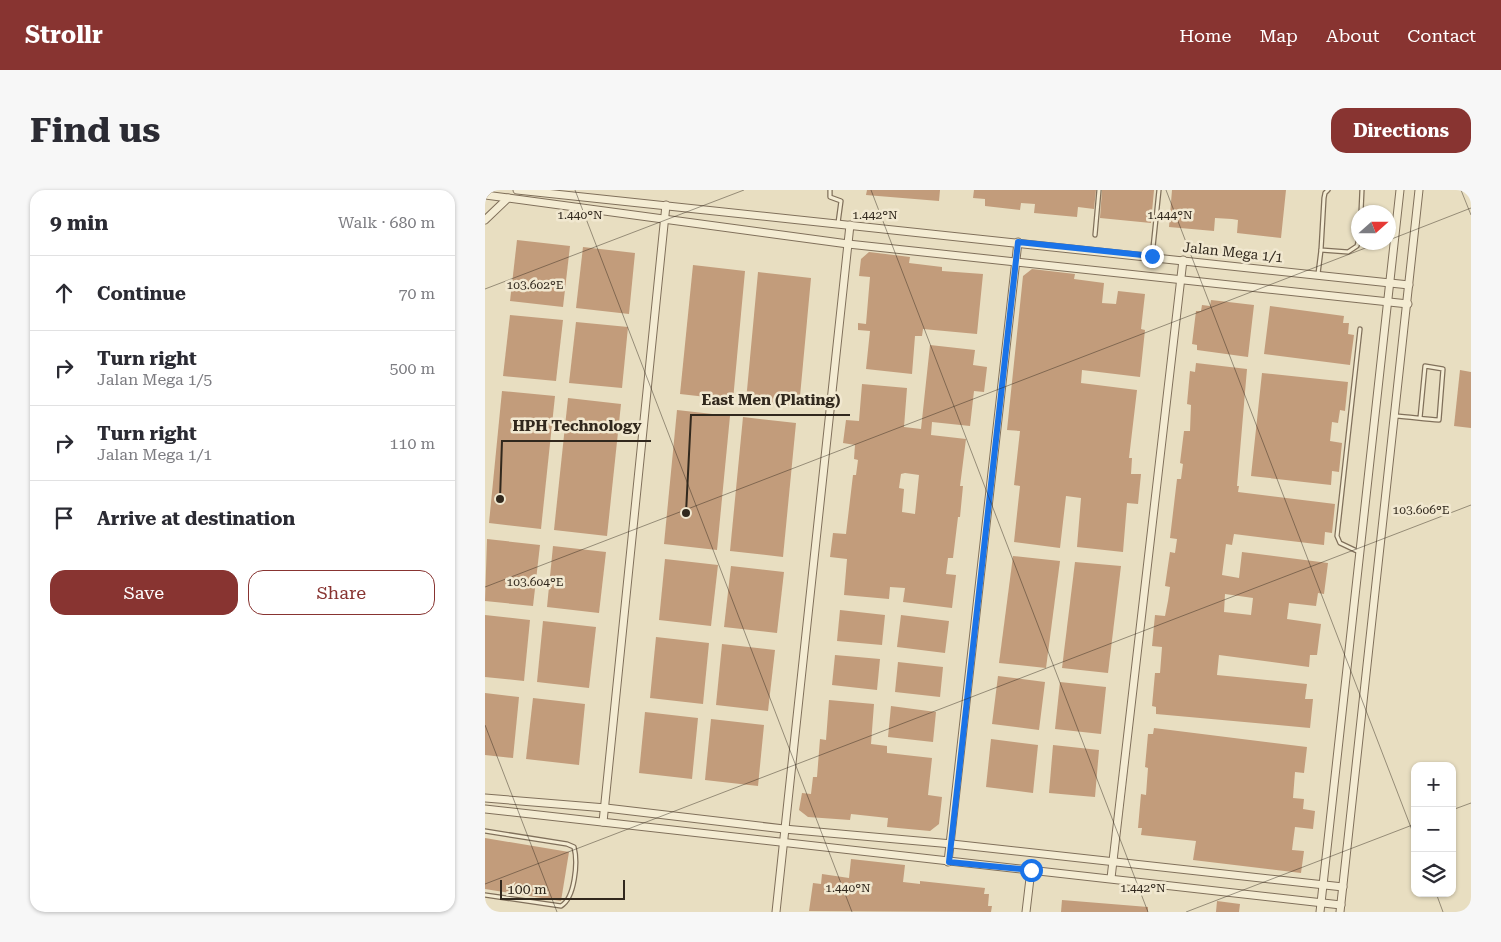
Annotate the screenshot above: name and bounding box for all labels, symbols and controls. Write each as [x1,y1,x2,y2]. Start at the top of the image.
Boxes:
text: Strollr [25,21,103,49]
text: Home [1179,25,1231,46]
text: Map [1259,25,1298,46]
text: About [1326,25,1379,46]
text: Contact [1407,25,1476,46]
button: Directions [1331,108,1471,153]
text: Find us [30,110,160,151]
north arrow [1351,205,1396,250]
text: 1.440°N [557,208,603,222]
text: 1.442°N [852,208,898,222]
text: 1.444°N [1147,208,1193,222]
text: 9 min [50,211,108,235]
text: Walk · 680 m [338,213,435,232]
street label: Jalan Mega 1/1 [1182,239,1284,265]
route end [1141,245,1164,268]
text: 103.602°E [507,278,563,292]
icon: ahead [50,279,78,307]
text: Continue [97,282,186,305]
text: 70 m [398,284,435,303]
text: Turn right [97,347,197,370]
icon: right [50,354,78,382]
text: 500 m [389,359,435,378]
text: Jalan Mega 1/5 [97,370,212,389]
callout: East Men (Plating) [691,385,850,415]
text: East Men (Plating) [702,391,840,409]
callout: HPH Technology [502,411,651,441]
text: HPH Technology [512,417,642,435]
text: Turn right [97,422,197,445]
icon: right [50,429,78,457]
text: 110 m [389,434,435,453]
text: Jalan Mega 1/1 [97,445,212,464]
text: 103.606°E [1393,503,1449,517]
icon: arrive [50,504,78,532]
text: Arrive at destination [97,507,295,530]
button: Save [50,570,238,615]
button: Share [248,570,435,615]
text: 103.604°E [507,575,563,589]
map controls [1411,762,1456,897]
button: + [1411,762,1456,807]
button: − [1411,807,1456,852]
button: layers [1411,852,1456,897]
route start [1020,859,1043,882]
scale bar [500,877,625,900]
text: 100 m [507,881,547,897]
text: 1.440°N [825,881,871,895]
text: 1.442°N [1120,881,1166,895]

